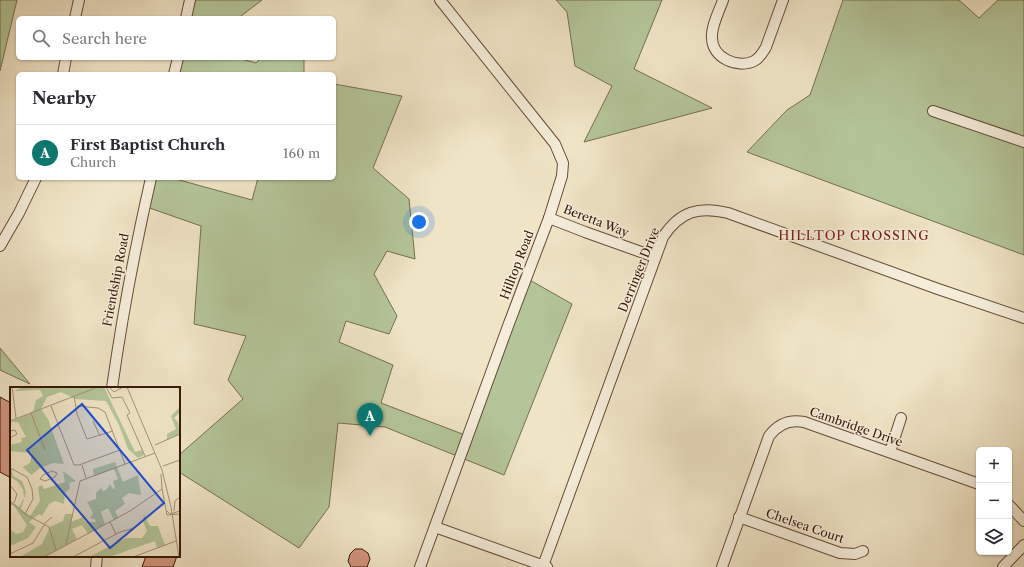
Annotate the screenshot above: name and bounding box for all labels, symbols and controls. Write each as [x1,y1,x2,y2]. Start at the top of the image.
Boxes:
search box [16,16,336,60]
icon: search [30,27,52,49]
text: Search here [62,29,147,48]
text: Nearby [32,88,96,108]
text: First Baptist Church [70,135,225,154]
text: A [40,145,50,161]
text: 160 m [283,145,320,161]
text: Church [70,154,116,170]
street label: Beretta Way [561,201,631,240]
your location [409,212,429,232]
street label: Derringer Drive [615,225,662,314]
street label: Hilltop Road [496,227,537,302]
district label: HILLTOP CROSSING [778,227,930,243]
street label: Friendship Road [99,231,132,328]
inset map [10,387,180,557]
pin: A [357,403,383,436]
street label: Cambridge Drive [808,404,905,450]
map controls [976,447,1012,555]
button: + [976,447,1012,483]
button: − [976,483,1012,519]
street label: Chelsea Court [764,505,847,546]
button: layers [976,519,1012,555]

